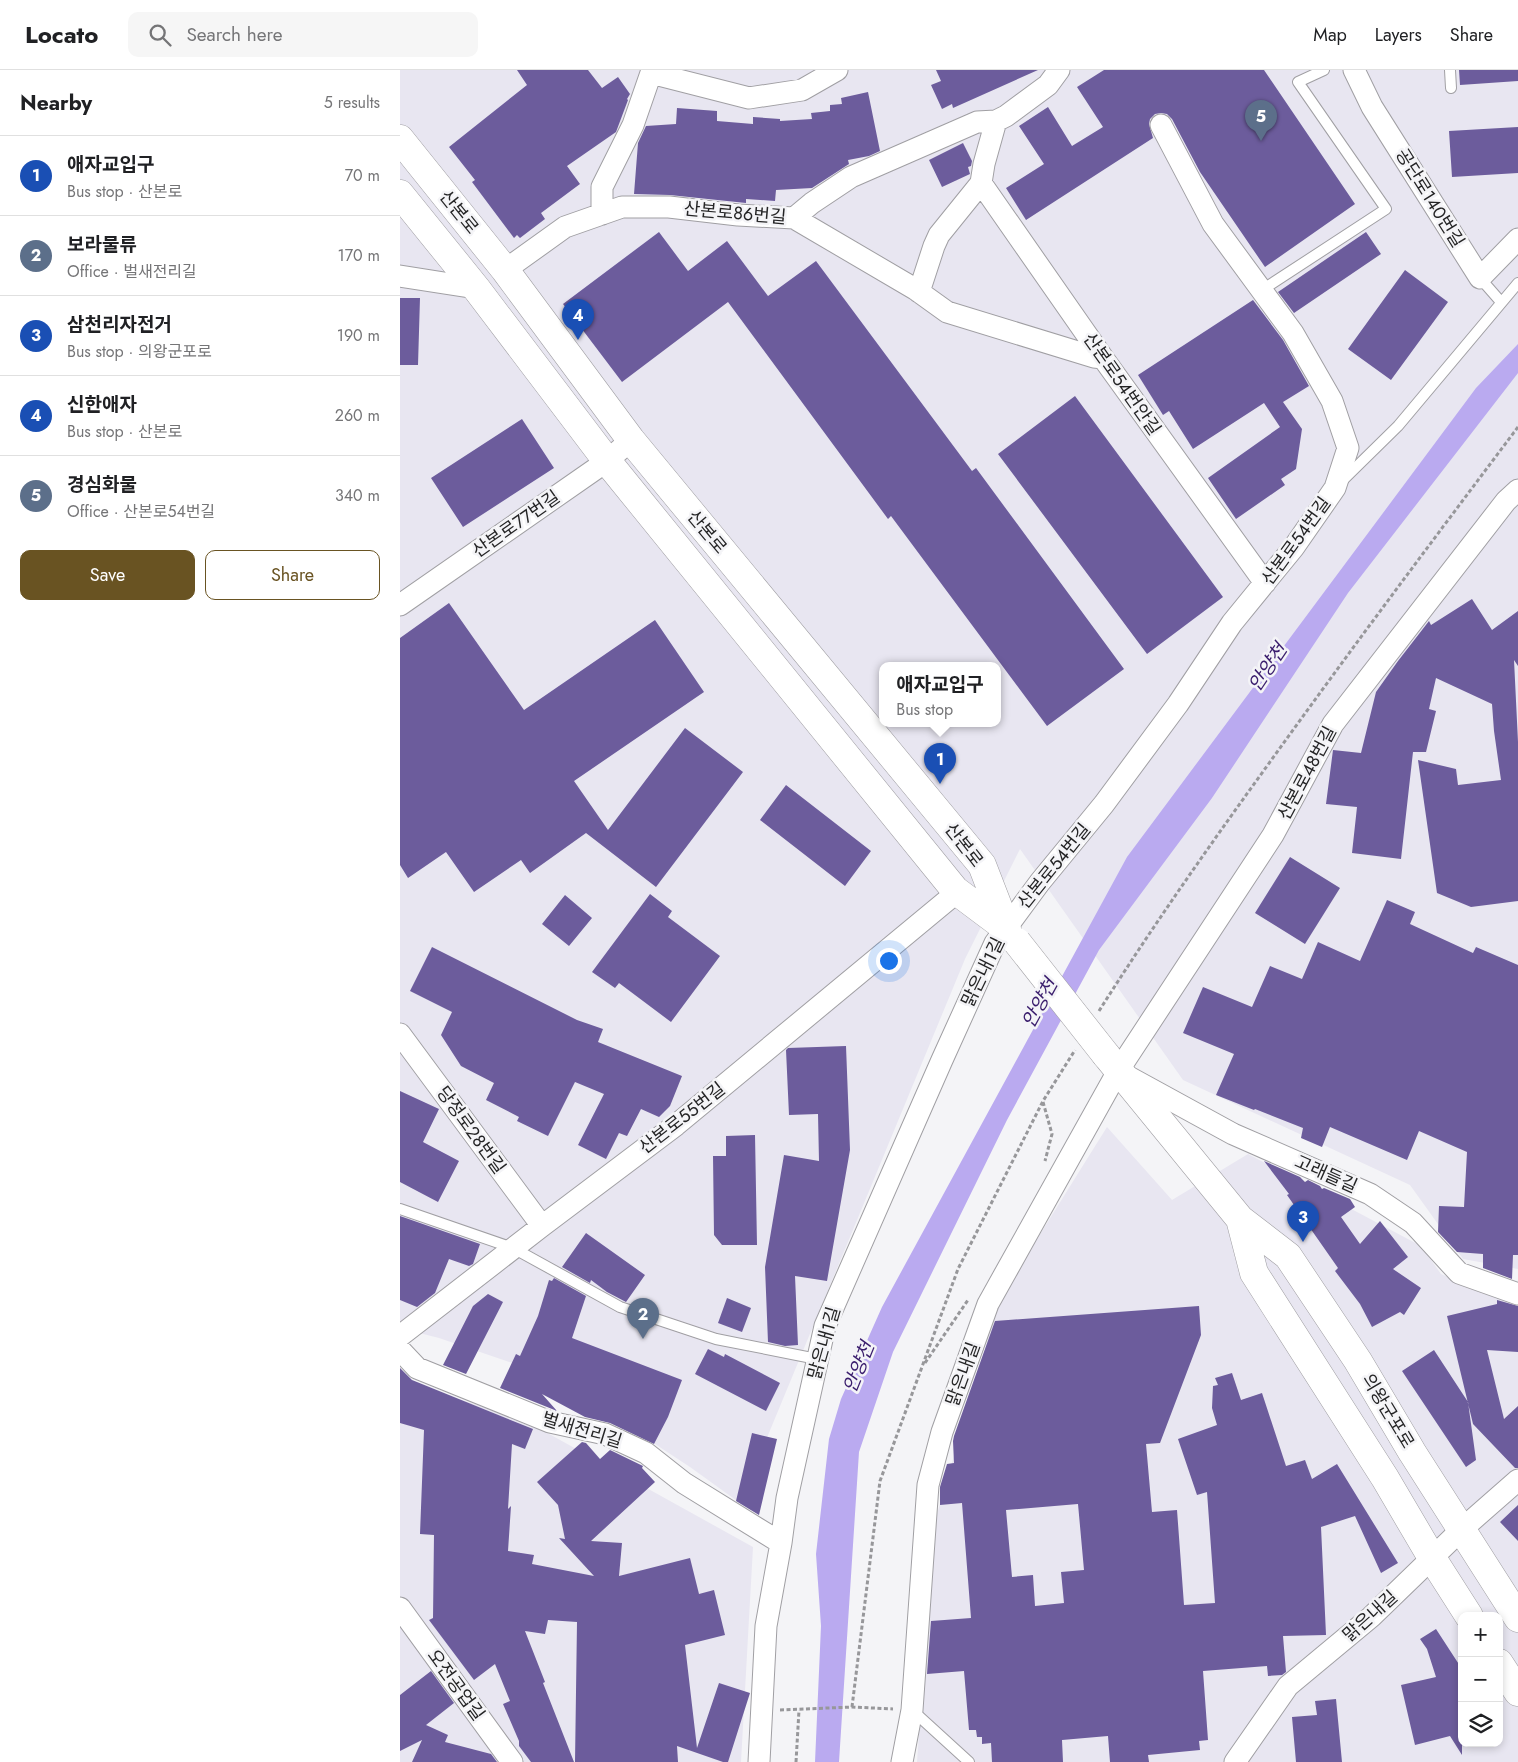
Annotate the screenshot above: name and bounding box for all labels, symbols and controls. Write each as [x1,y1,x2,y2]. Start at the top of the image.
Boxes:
search box [128,12,478,57]
text: Locato [25,17,98,52]
icon: search [146,21,174,49]
text: Search here [186,21,283,48]
text: Map [1313,22,1347,48]
text: Layers [1375,22,1422,48]
text: Share [1450,22,1493,48]
text: Nearby [20,88,92,118]
text: 5 results [324,91,380,114]
pin: 5 [1245,100,1277,141]
street label: 공단로140번길 [1389,144,1471,252]
text: 애자교입구 [67,151,154,178]
text: 1 [32,164,40,187]
text: 70 m [345,164,380,187]
text: Bus stop · 산본로 [67,180,182,203]
street label: 산본로 [433,185,485,239]
street label: 산본로86번길 [683,196,787,230]
text: 보라물류 [67,231,137,258]
text: 2 [31,244,41,267]
text: 170 m [338,244,380,267]
text: Office · 벌새전리길 [67,260,197,283]
pin: 4 [562,299,594,340]
text: 삼천리자전거 [67,311,172,338]
text: 3 [31,324,41,347]
text: 190 m [337,324,380,347]
street label: 산본로54번안길 [1077,327,1167,441]
text: Bus stop · 의왕군포로 [67,340,212,363]
text: 신한애자 [67,391,137,418]
text: 4 [30,404,42,427]
text: 260 m [335,404,380,427]
text: Bus stop · 산본로 [67,420,182,443]
text: 경심화물 [67,471,137,498]
text: 5 [31,484,41,507]
text: 340 m [335,484,380,507]
street label: 산본로77번길 [467,484,565,564]
street label: 산본로54번길 [1255,492,1337,590]
text: Office · 산본로54번길 [67,500,215,523]
street label: 산본로 [681,505,733,559]
button: Save [20,550,195,600]
button: Share [205,550,380,600]
water label: 안양천 [1242,637,1294,697]
popup [879,662,1001,727]
text: 애자교입구 [896,671,984,698]
text: Bus stop [896,698,953,721]
street label: 산본로48번길 [1271,721,1343,825]
pin: 1 [924,743,956,784]
street label: 산본로 [938,817,990,873]
street label: 산본로54번길 [1011,818,1097,914]
street label: 맑은내1길 [955,933,1011,1011]
your location [876,948,902,974]
water label: 안양천 [1015,972,1065,1033]
street label: 산본로55번길 [633,1076,731,1160]
street label: 당정로28번길 [430,1081,512,1179]
street label: 고래들길 [1290,1149,1362,1199]
pin: 3 [1287,1201,1319,1242]
pin: 2 [627,1298,659,1339]
street label: 맑은내1길 [801,1304,847,1382]
water label: 안양천 [836,1336,881,1397]
street label: 맑은내길 [939,1338,987,1410]
street label: 의왕군포로 [1356,1369,1420,1453]
street label: 벌새전리길 [539,1405,625,1455]
street label: 맑은내길 [1337,1584,1403,1648]
map controls [1458,1612,1503,1747]
button: + [1458,1612,1503,1657]
street label: 오전공업길 [421,1644,491,1726]
button: − [1458,1657,1503,1702]
button: layers [1458,1702,1503,1747]

